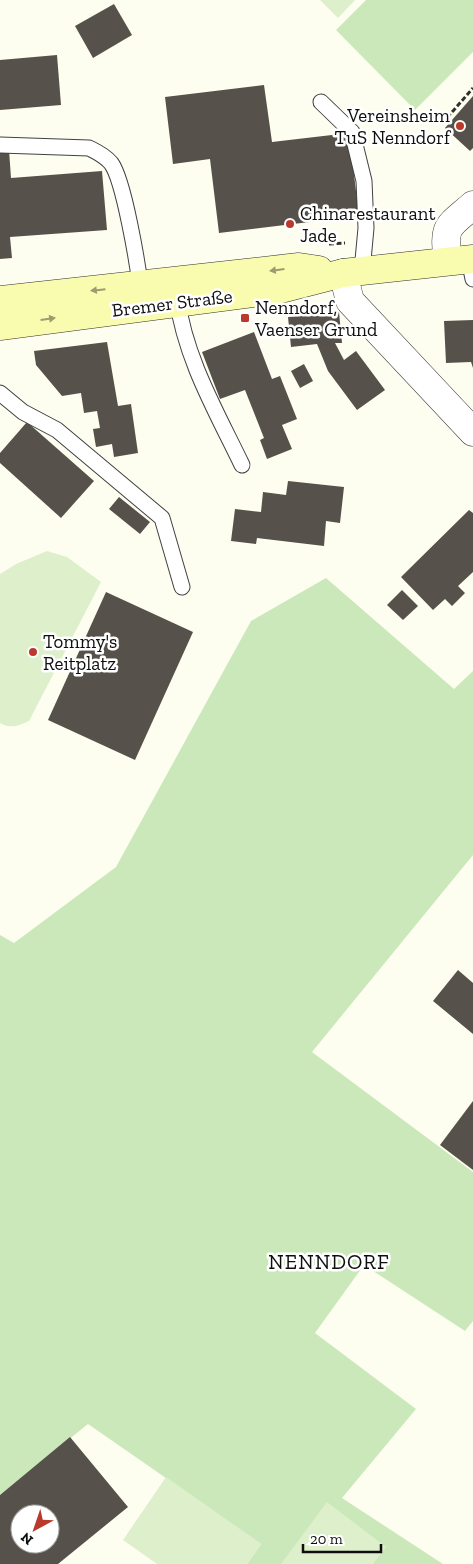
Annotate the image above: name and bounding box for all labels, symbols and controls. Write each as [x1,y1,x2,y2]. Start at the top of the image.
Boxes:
place label: Vereinsheim TuS Nenndorf [335,104,452,149]
marker: Vereinsheim TuS Nenndorf [454,120,466,132]
place label: Chinarestaurant Jade [300,202,436,247]
marker: Chinarestaurant Jade [284,218,296,230]
one-way arrow [269,266,285,274]
street label: Bremer Straße [110,284,234,322]
one-way arrow [90,286,106,294]
place label: Nenndorf, Vaenser Grund [254,296,378,341]
marker: Nenndorf, Vaenser Grund [239,312,251,324]
one-way arrow [41,315,57,323]
place label: Tommy's Reitplatz [43,630,117,675]
marker: Tommy's Reitplatz [27,646,39,658]
district label: NENNDORF [268,1249,390,1274]
north arrow [10,1504,60,1554]
scale bar [303,1522,380,1554]
text: N [17,1528,37,1549]
text: 20 m [310,1530,343,1548]

